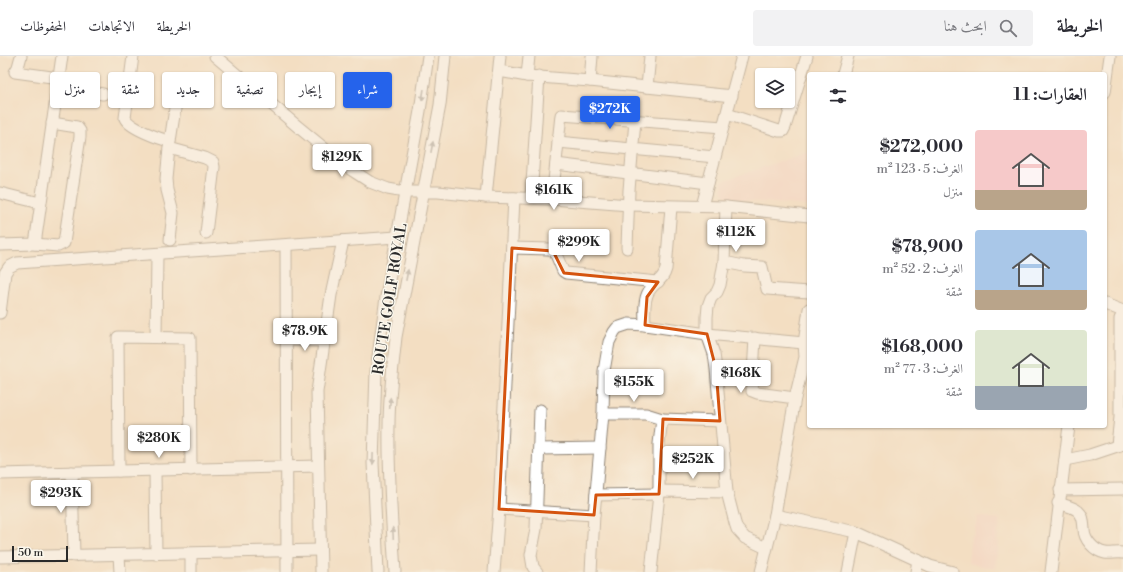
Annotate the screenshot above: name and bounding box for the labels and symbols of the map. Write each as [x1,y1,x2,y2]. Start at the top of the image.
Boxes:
one-way arrow [420,89,426,101]
pin: $272K [582,96,638,130]
one-way arrow [429,141,435,153]
pin: $129K [314,144,370,178]
pin: $161K [526,177,582,211]
pin: $112K [708,219,764,253]
street label: ROUTE GOLF ROYAL [369,222,411,376]
pin: $299K [551,229,607,263]
one-way arrow [405,268,411,281]
pin: $78.9K [272,318,338,352]
pin: $168K [713,360,769,394]
pin: $155K [606,369,662,403]
one-way arrow [387,396,393,409]
pin: $280K [131,425,187,459]
pin: $252K [665,446,721,480]
one-way arrow [370,453,376,466]
pin: $293K [33,480,89,514]
one-way arrow [389,527,396,539]
scale bar [12,544,68,563]

